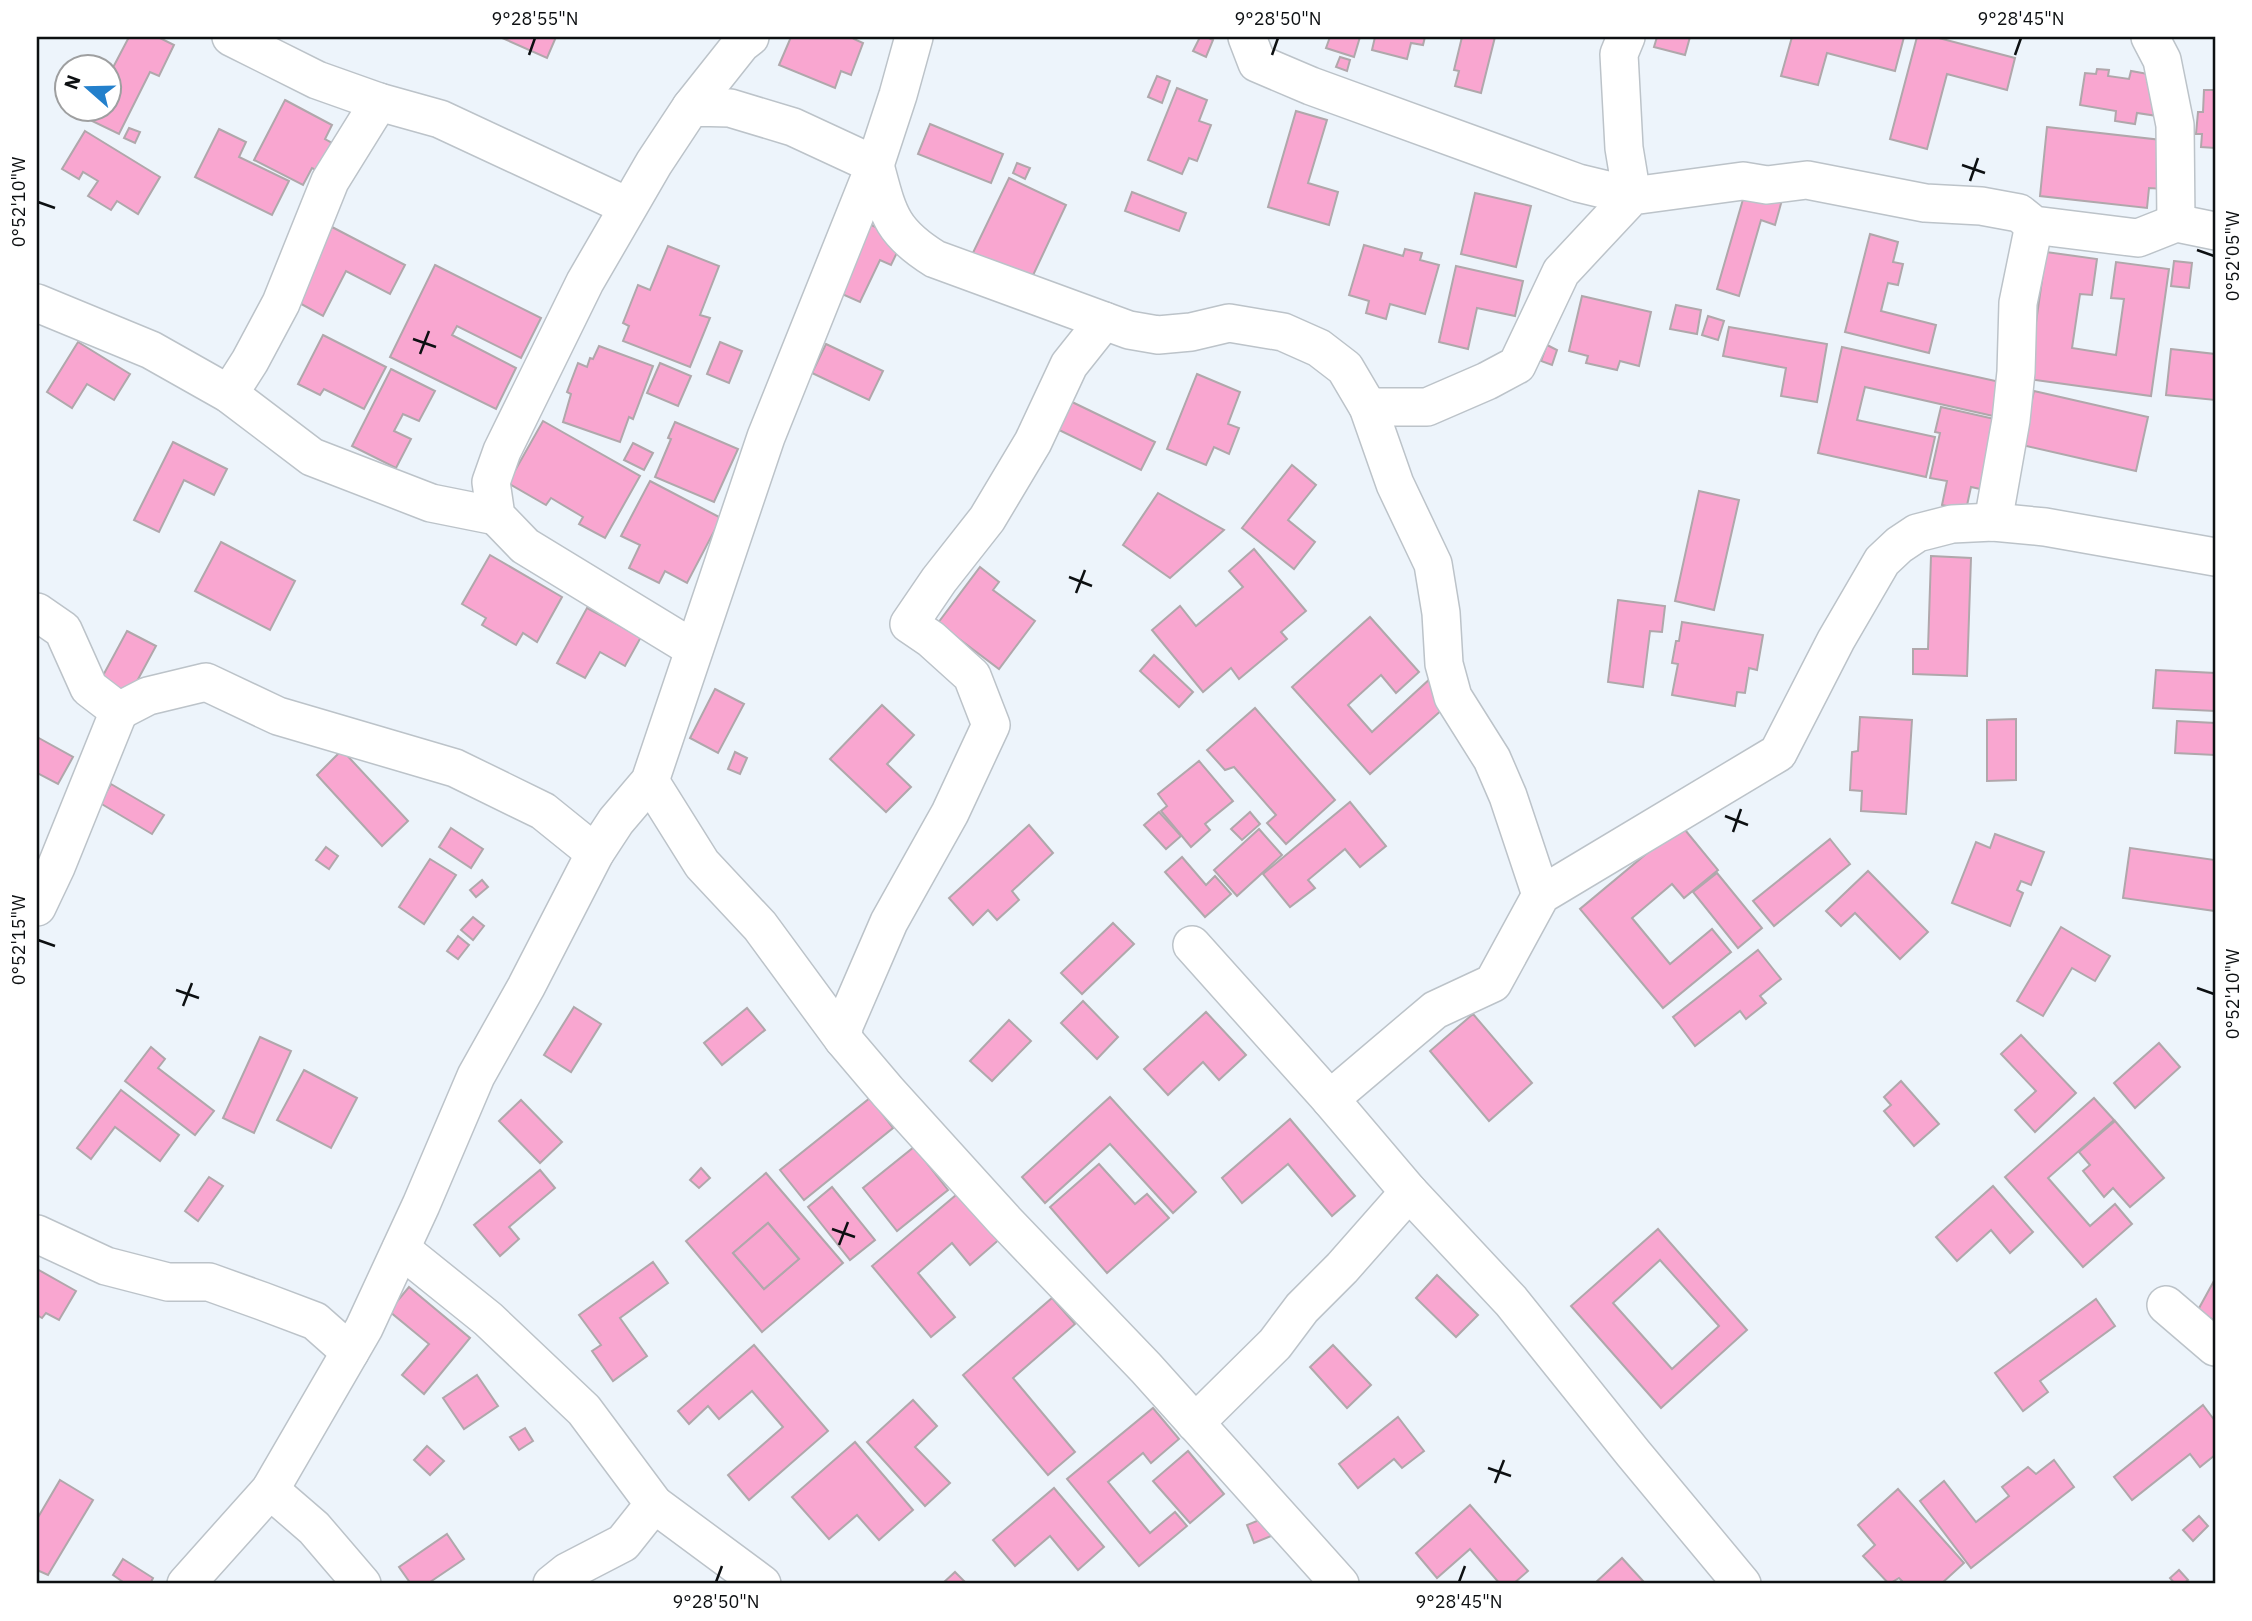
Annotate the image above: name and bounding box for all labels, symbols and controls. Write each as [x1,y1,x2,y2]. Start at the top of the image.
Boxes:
text: 9°28'55"N [491,7,579,30]
text: 9°28'50"N [1234,7,1322,30]
text: 9°28'45"N [1977,7,2065,30]
north arrow [52,52,122,122]
text: N [58,72,86,93]
text: 0°52'10"W [7,157,30,247]
text: 0°52'05"W [2221,211,2244,301]
text: 0°52'15"W [7,895,30,985]
text: 0°52'10"W [2221,949,2244,1039]
text: 9°28'50"N [672,1590,760,1613]
text: 9°28'45"N [1415,1590,1503,1613]

